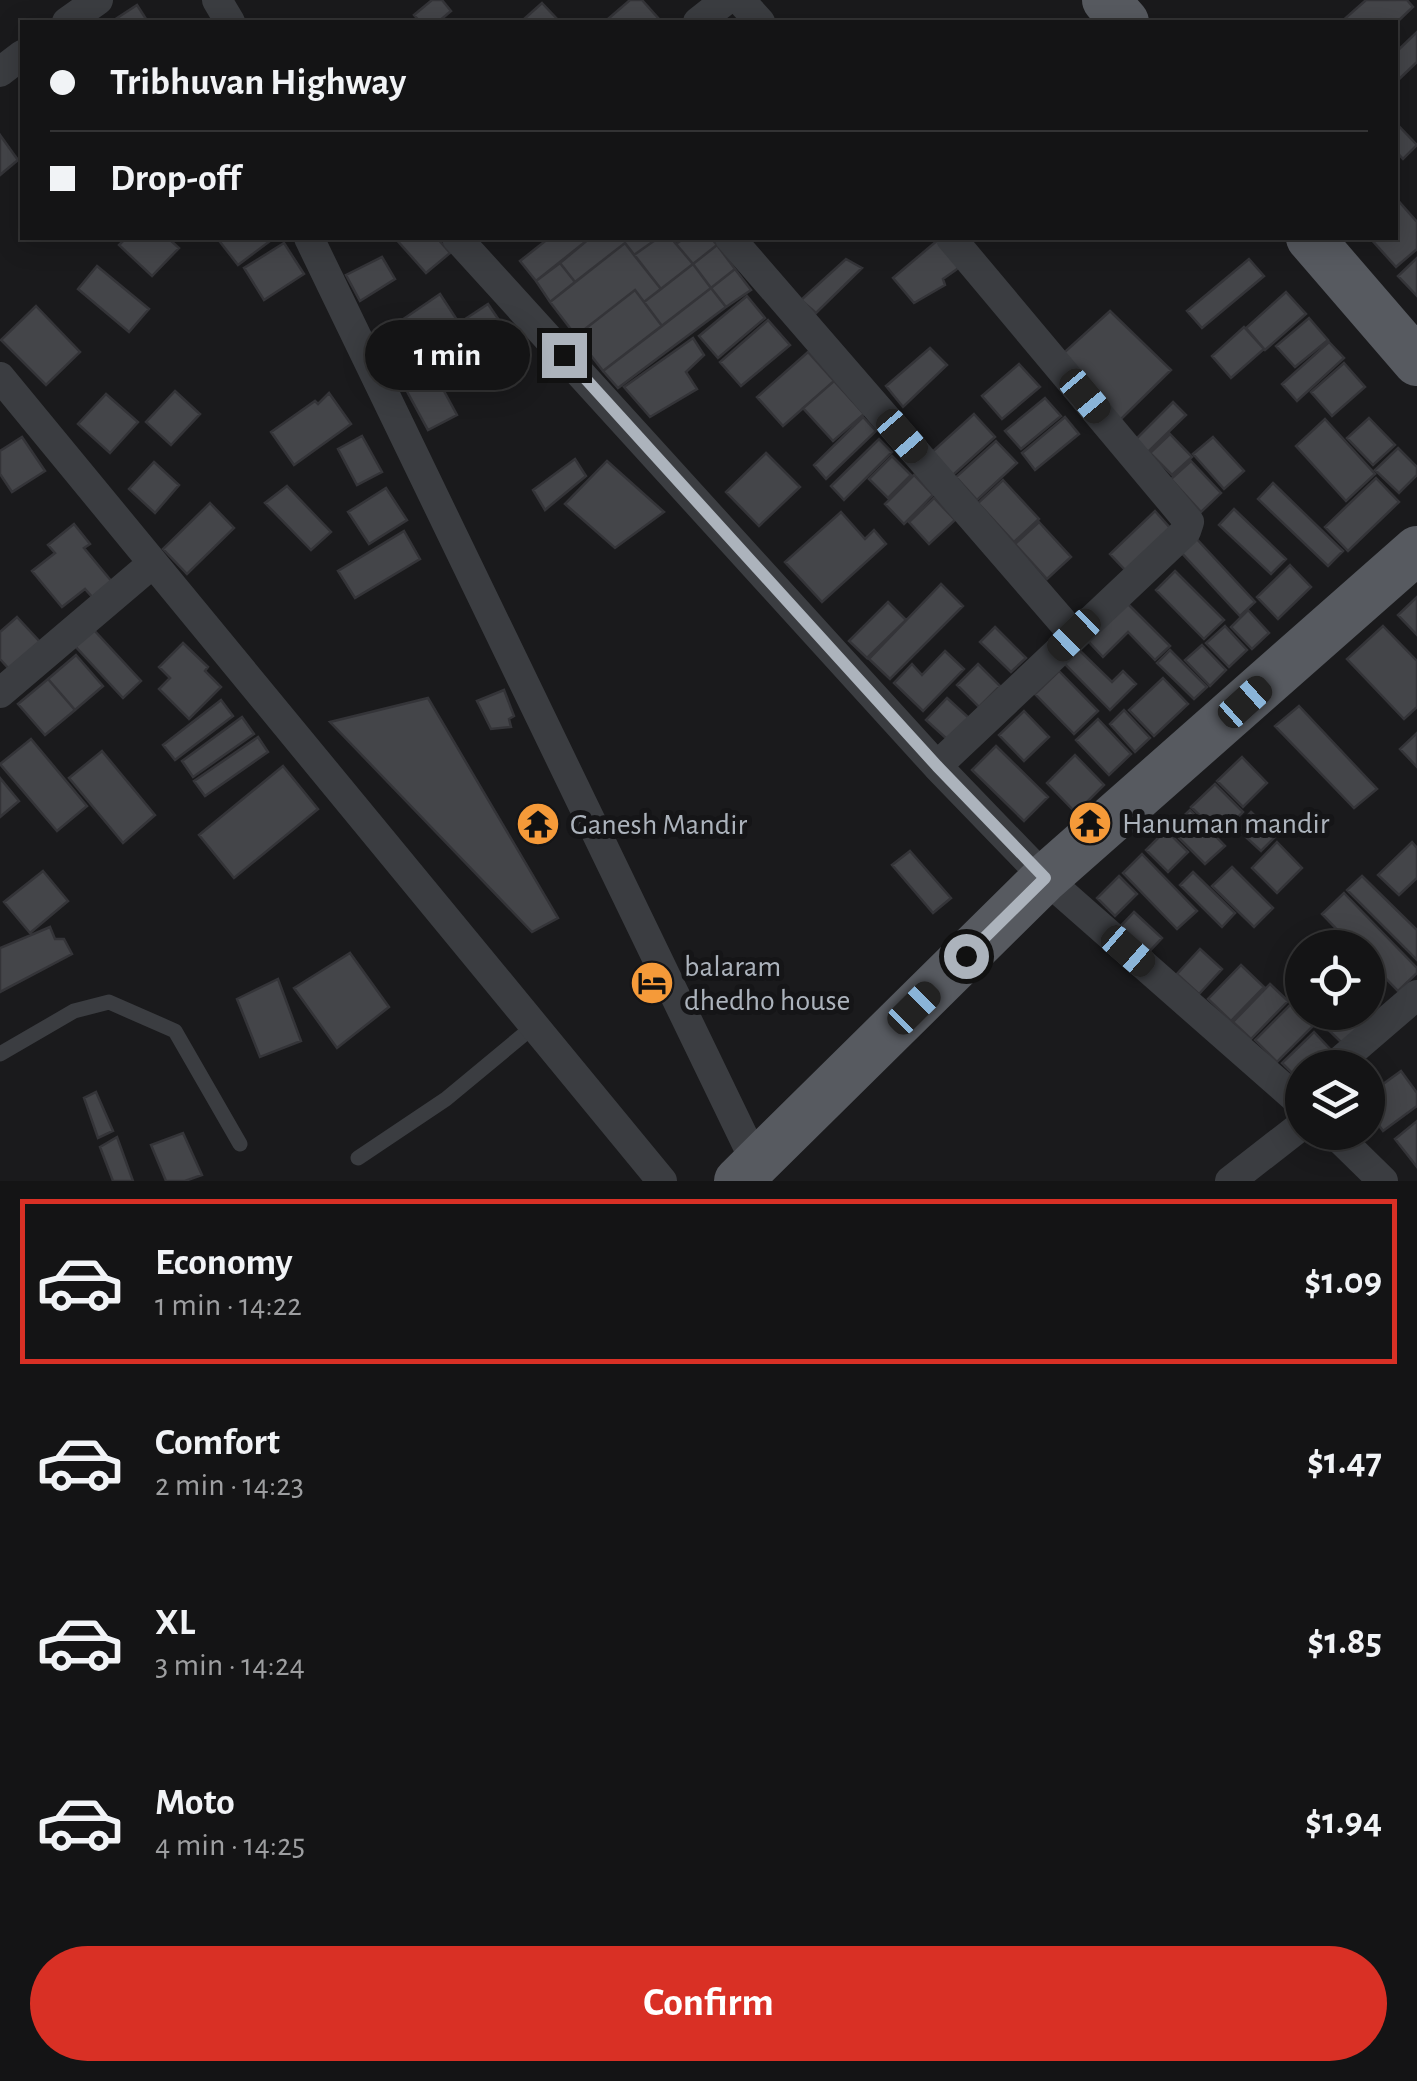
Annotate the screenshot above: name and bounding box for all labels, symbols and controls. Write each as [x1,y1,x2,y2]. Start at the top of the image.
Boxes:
text: Tribhuvan Highway [110,64,406,102]
text: Drop-off [110,160,241,198]
callout: 1 min [364,320,529,390]
route end [542,333,587,378]
text: 1 min [414,339,481,371]
car [1054,363,1116,429]
car [871,404,933,468]
car [1042,603,1106,667]
car [1213,671,1277,733]
temple icon: Hanuman mandir [1067,800,1113,846]
temple icon: Ganesh Mandir [515,801,561,847]
place label: Hanuman mandir [1122,809,1330,839]
place label: Ganesh Mandir [570,810,747,840]
car [1096,920,1160,982]
map controls [1285,930,1385,1150]
button: locate [1285,930,1385,1030]
route start [944,934,989,979]
place label: balaram dhedho house [684,952,850,1016]
hotel icon: balaram dhedho house [629,960,675,1006]
car [882,976,946,1040]
button: layers [1285,1050,1385,1150]
icon: car [35,1237,125,1327]
text: Economy [155,1244,293,1282]
text: $1.09 [1304,1263,1382,1301]
text: 1 min · 14:22 [155,1289,302,1321]
icon: car [35,1417,125,1507]
text: Comfort [155,1424,280,1462]
text: $1.47 [1307,1443,1382,1481]
text: 2 min · 14:23 [155,1469,304,1501]
icon: car [35,1597,125,1687]
text: XL [155,1604,195,1642]
text: $1.85 [1307,1623,1382,1661]
text: 3 min · 14:24 [155,1649,305,1681]
icon: car [35,1777,125,1867]
text: Moto [155,1784,235,1822]
text: $1.94 [1305,1803,1382,1841]
text: 4 min · 14:25 [155,1829,305,1861]
button: Confirm [30,1946,1387,2061]

